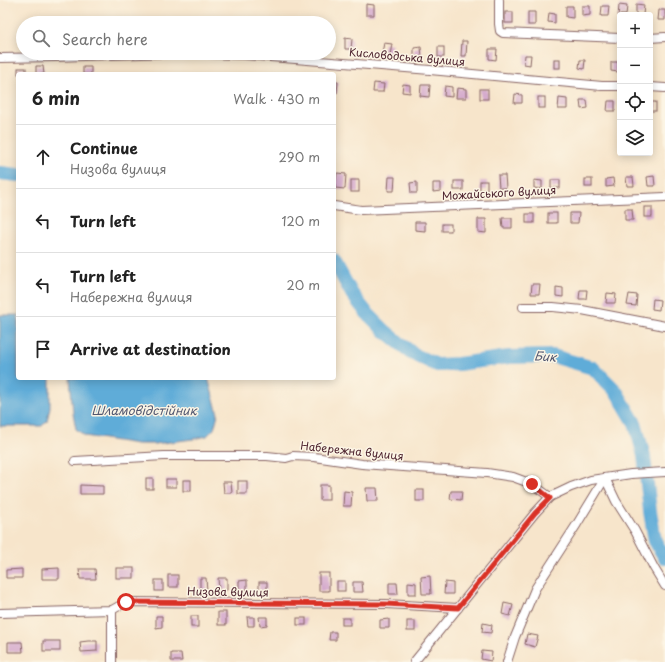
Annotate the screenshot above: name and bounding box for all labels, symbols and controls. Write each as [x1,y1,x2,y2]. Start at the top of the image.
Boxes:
map controls [617,12,653,156]
button: + [617,12,653,48]
search box [16,16,336,60]
icon: search [30,27,52,49]
text: Search here [62,27,148,50]
street label: Кисловодська вулиця [348,43,466,70]
button: − [617,48,653,84]
button: locate [617,84,653,120]
text: 6 min [32,85,80,111]
text: Walk · 430 m [233,89,320,108]
button: layers [617,120,653,156]
text: Continue [70,136,138,159]
icon: ahead [32,146,54,168]
text: 290 m [279,147,320,166]
text: Низова вулиця [70,159,166,178]
street label: Можайського вулиця [441,181,557,204]
text: Turn left [70,209,136,232]
icon: left [32,210,54,232]
text: 120 m [281,211,320,230]
text: Turn left [70,264,136,287]
icon: left [32,274,54,296]
text: 20 m [286,275,320,294]
text: Набережна вулиця [70,287,193,306]
text: Arrive at destination [70,337,231,360]
icon: arrive [32,338,54,360]
water label: Бик [534,346,559,366]
water label: Шламовідстійник [91,401,197,419]
street label: Набережна вулиця [300,437,405,464]
route end [523,475,541,493]
street label: Низова вулиця [187,582,269,601]
route start [117,593,135,611]

